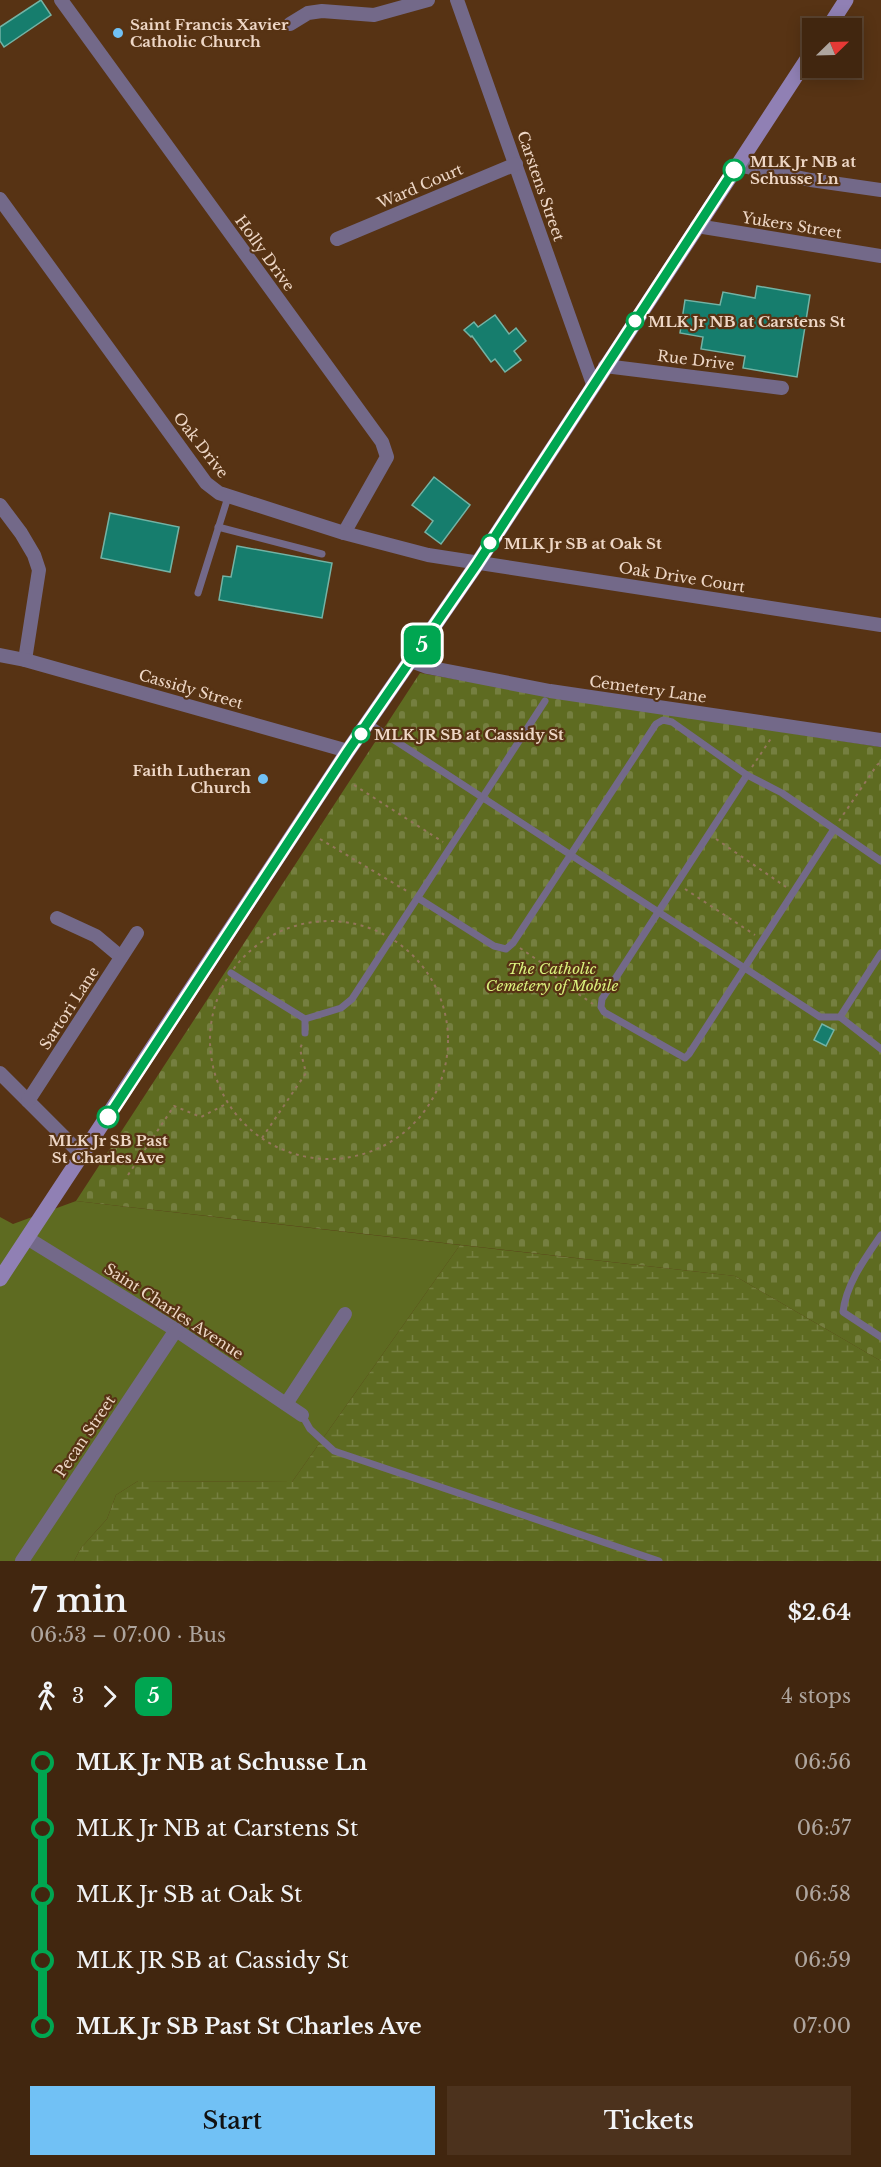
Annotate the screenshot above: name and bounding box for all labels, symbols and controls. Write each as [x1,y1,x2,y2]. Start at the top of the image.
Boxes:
place label: Saint Francis Xavier Catholic Church [130,15,289,51]
north arrow [802,18,862,78]
map controls [802,18,862,78]
marker: Saint Francis Xavier Catholic Church [111,26,125,40]
street label: Carstens Street [513,128,569,244]
place label: MLK Jr NB at Schusse Ln [750,152,856,188]
street label: Ward Court [374,159,466,213]
marker: MLK Jr NB at Schusse Ln [723,159,745,181]
street label: Yukers Street [740,208,844,242]
street label: Holly Drive [231,211,299,295]
marker: MLK Jr NB at Carstens St [626,312,644,330]
place label: MLK Jr NB at Carstens St [648,312,846,331]
street label: Rue Drive [656,346,736,374]
street label: Oak Drive [169,408,233,482]
marker: MLK Jr SB at Oak St [481,534,499,552]
place label: MLK Jr SB at Oak St [504,534,662,553]
street label: Oak Drive Court [617,558,747,596]
line badge: 5 [402,626,442,664]
text: 5 [416,632,428,658]
street label: Cassidy Street [137,665,246,713]
street label: Cemetery Lane [588,671,708,707]
marker: MLK JR SB at Cassidy St [352,725,370,743]
place label: MLK JR SB at Cassidy St [374,725,564,744]
place label: Faith Lutheran Church [133,761,251,797]
marker: Faith Lutheran Church [256,772,270,786]
park label: The Catholic Cemetery of Mobile [486,959,618,995]
street label: Sartori Lane [35,963,103,1053]
marker: MLK Jr SB Past St Charles Ave [97,1106,119,1128]
place label: MLK Jr SB Past St Charles Ave [48,1131,168,1167]
street label: Saint Charles Avenue [101,1259,247,1363]
street label: Pecan Street [51,1391,119,1481]
text: 7 min [30,1580,127,1621]
text: $2.64 [788,1599,851,1626]
text: 06:53 – 07:00 · Bus [30,1623,226,1647]
icon: walk [30,1680,63,1713]
icon: forward [93,1680,126,1713]
text: 5 [147,1683,160,1709]
text: 3 [72,1684,84,1708]
text: 4 stops [781,1684,851,1708]
text: MLK Jr NB at Schusse Ln [76,1749,367,1776]
text: 06:56 [794,1750,851,1774]
text: MLK Jr NB at Carstens St [76,1815,358,1842]
text: 06:57 [797,1816,851,1840]
text: MLK Jr SB at Oak St [76,1881,302,1908]
text: 06:58 [795,1882,851,1906]
text: MLK JR SB at Cassidy St [76,1947,349,1974]
text: 06:59 [794,1948,851,1972]
text: MLK Jr SB Past St Charles Ave [76,2013,422,2040]
text: 07:00 [792,2014,851,2038]
button: Start [30,2086,435,2155]
button: Tickets [447,2086,851,2155]

